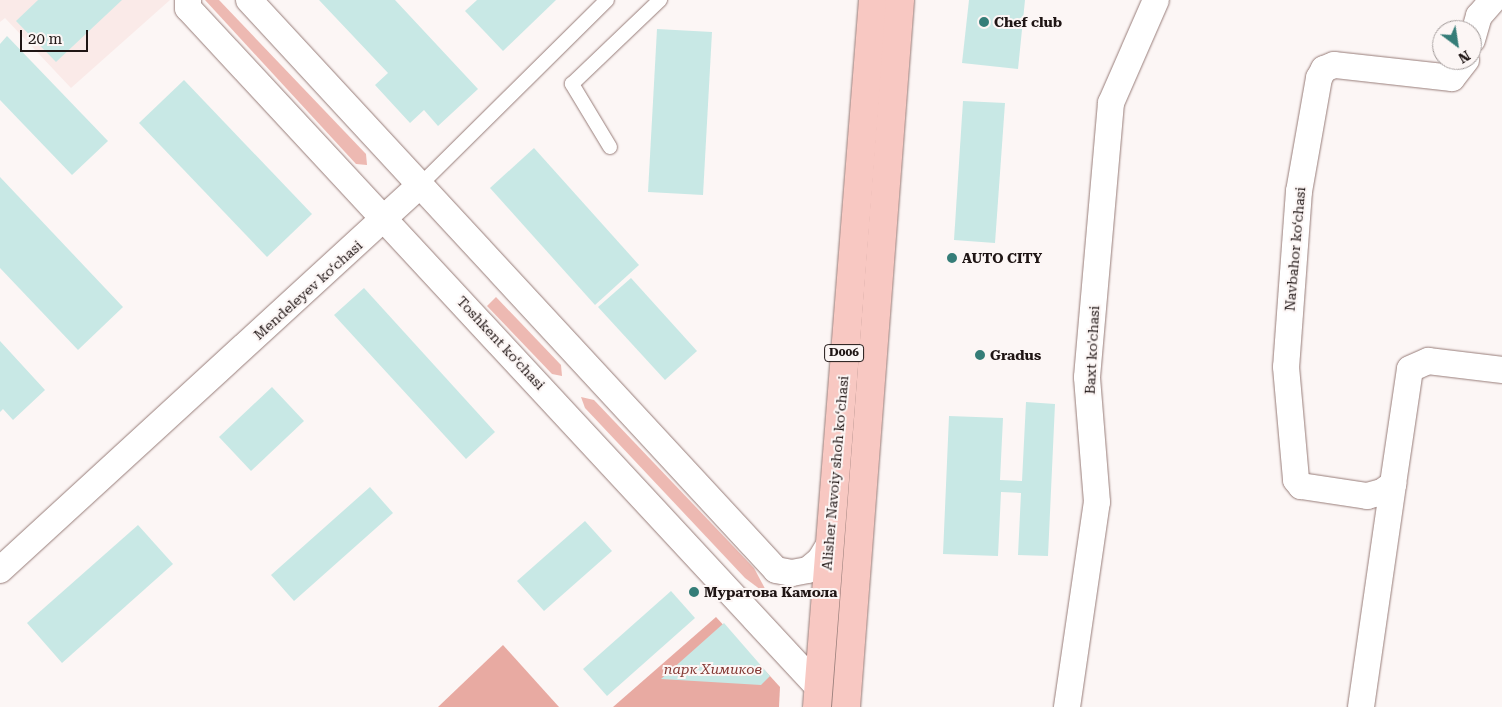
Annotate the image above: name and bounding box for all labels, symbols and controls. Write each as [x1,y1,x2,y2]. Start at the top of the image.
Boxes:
place label: Chef club [994,14,1062,30]
marker: Chef club [978,16,990,28]
scale bar [22,20,90,52]
north arrow [1432,20,1482,70]
text: 20 m [28,30,62,48]
text: N [1455,47,1473,67]
street label: Navbahor ko‘chasi [1281,186,1309,312]
street label: Mendeleyev ko‘chasi [250,237,366,343]
place label: AUTO CITY [962,250,1042,266]
marker: AUTO CITY [946,252,958,264]
street label: Toshkent ko‘chasi [453,293,549,393]
street label: Baxt ko'chasi [1081,305,1103,395]
road number: D006 [824,343,864,362]
place label: Gradus [990,347,1041,363]
marker: Gradus [974,349,986,361]
street label: Alisher Navoiy shoh koʻchasi [818,375,852,571]
place label: Муратова Камола [704,584,837,600]
marker: Муратова Камола [688,586,700,598]
park label: парк Химиков [664,661,762,677]

